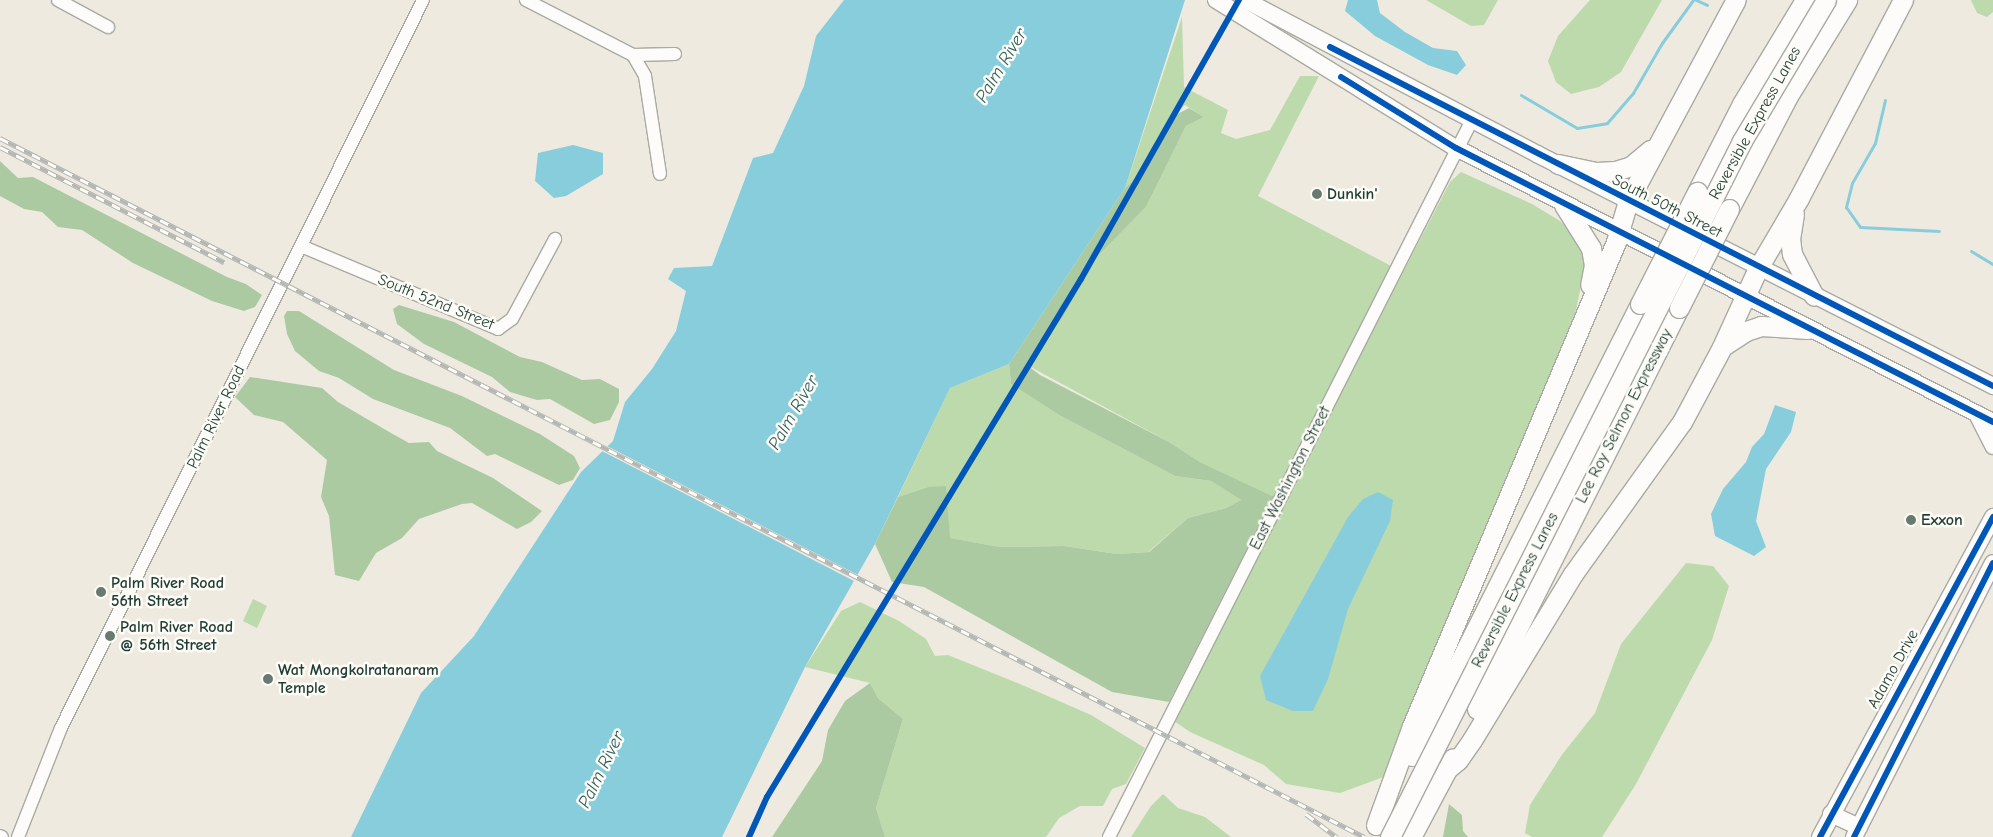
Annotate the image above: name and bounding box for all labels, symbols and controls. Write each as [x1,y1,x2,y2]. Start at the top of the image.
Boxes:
water label: Palm River [971,25,1033,107]
street label: Reversible Express Lanes [1705,43,1805,203]
street label: South 50th Street [1609,170,1725,242]
place label: Dunkin' [1327,184,1378,204]
marker: Dunkin' [1311,188,1323,200]
street label: South 52nd Street [375,270,497,334]
street label: Lee Roy Selmon Expressway [1572,326,1676,506]
street label: Palm River Road [183,362,249,472]
water label: Palm River [764,372,824,454]
street label: East Washington Street [1245,403,1335,553]
street label: Reversible Express Lanes [1467,509,1563,671]
place label: Exxon [1921,510,1963,530]
marker: Exxon [1905,514,1917,526]
place label: Palm River Road 56th Street [111,573,224,611]
marker: Palm River Road 56th Street [95,586,107,598]
place label: Palm River Road @ 56th Street [120,617,233,655]
street label: Adamo Drive [1863,626,1923,712]
marker: Palm River Road @ 56th Street [104,630,116,642]
place label: Wat Mongkolratanaram Temple [278,660,439,698]
marker: Wat Mongkolratanaram Temple [262,673,274,685]
water label: Palm River [574,728,630,812]

